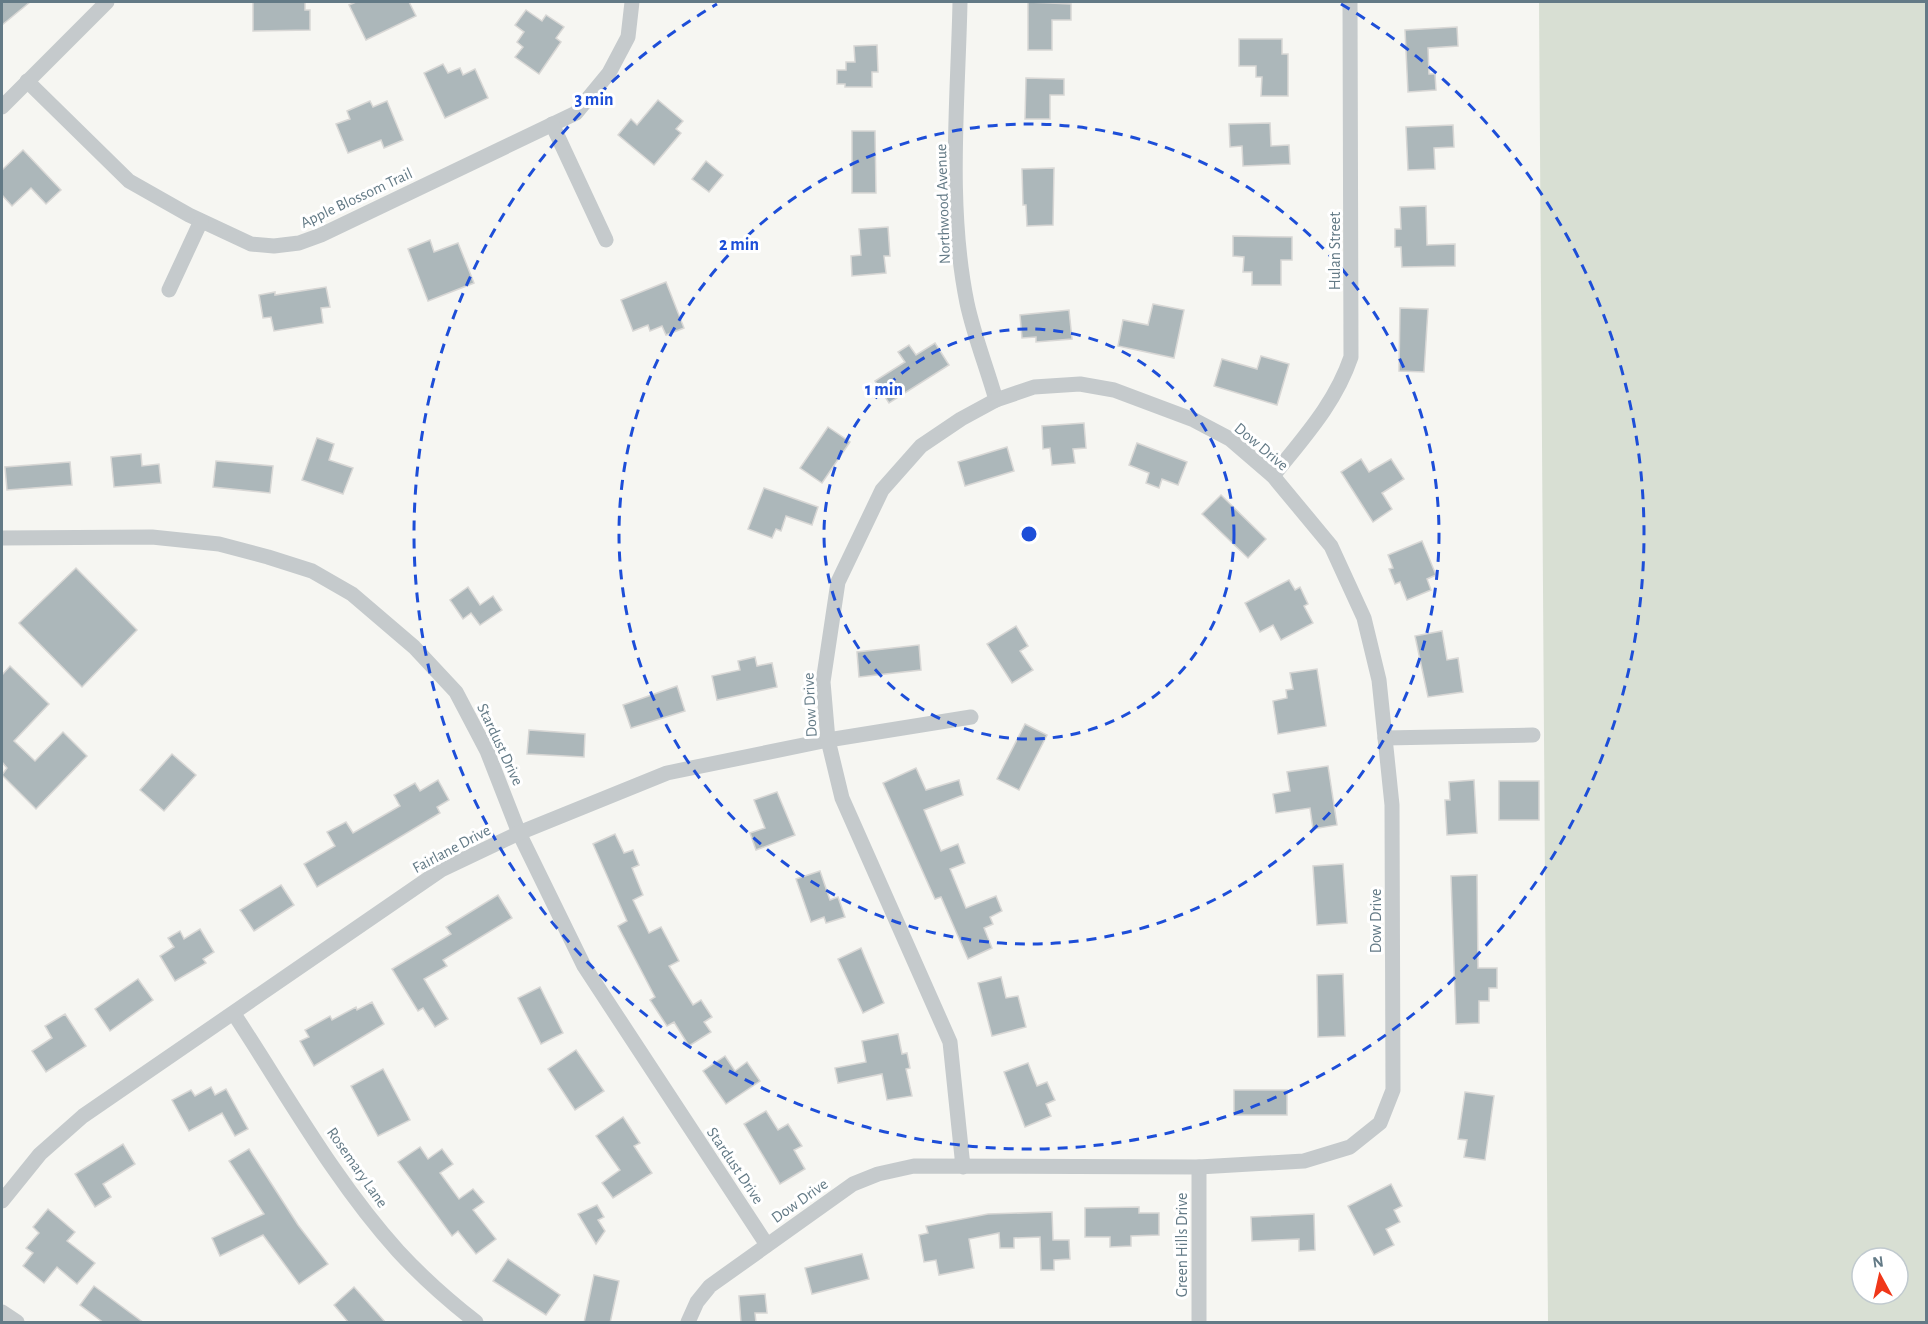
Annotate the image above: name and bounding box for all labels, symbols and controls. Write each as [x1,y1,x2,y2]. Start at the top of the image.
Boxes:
text: 3 min [574,91,614,109]
street label: Northwood Avenue [933,144,953,264]
street label: Apple Blossom Trail [298,165,415,231]
street label: Hulan Street [1327,212,1343,290]
text: 2 min [719,236,759,254]
text: 1 min [865,381,903,399]
street label: Dow Drive [1231,420,1291,474]
centre of rings [1019,524,1039,544]
street label: Dow Drive [800,672,820,738]
street label: Stardust Drive [474,701,526,788]
street label: Fairlane Drive [410,822,493,876]
street label: Dow Drive [1368,889,1384,953]
street label: Stardust Drive [704,1124,767,1207]
street label: Rosemary Lane [323,1125,391,1211]
street label: Dow Drive [768,1176,831,1226]
street label: Green Hills Drive [1174,1193,1190,1297]
north arrow [1850,1246,1910,1306]
text: N [1871,1253,1885,1271]

